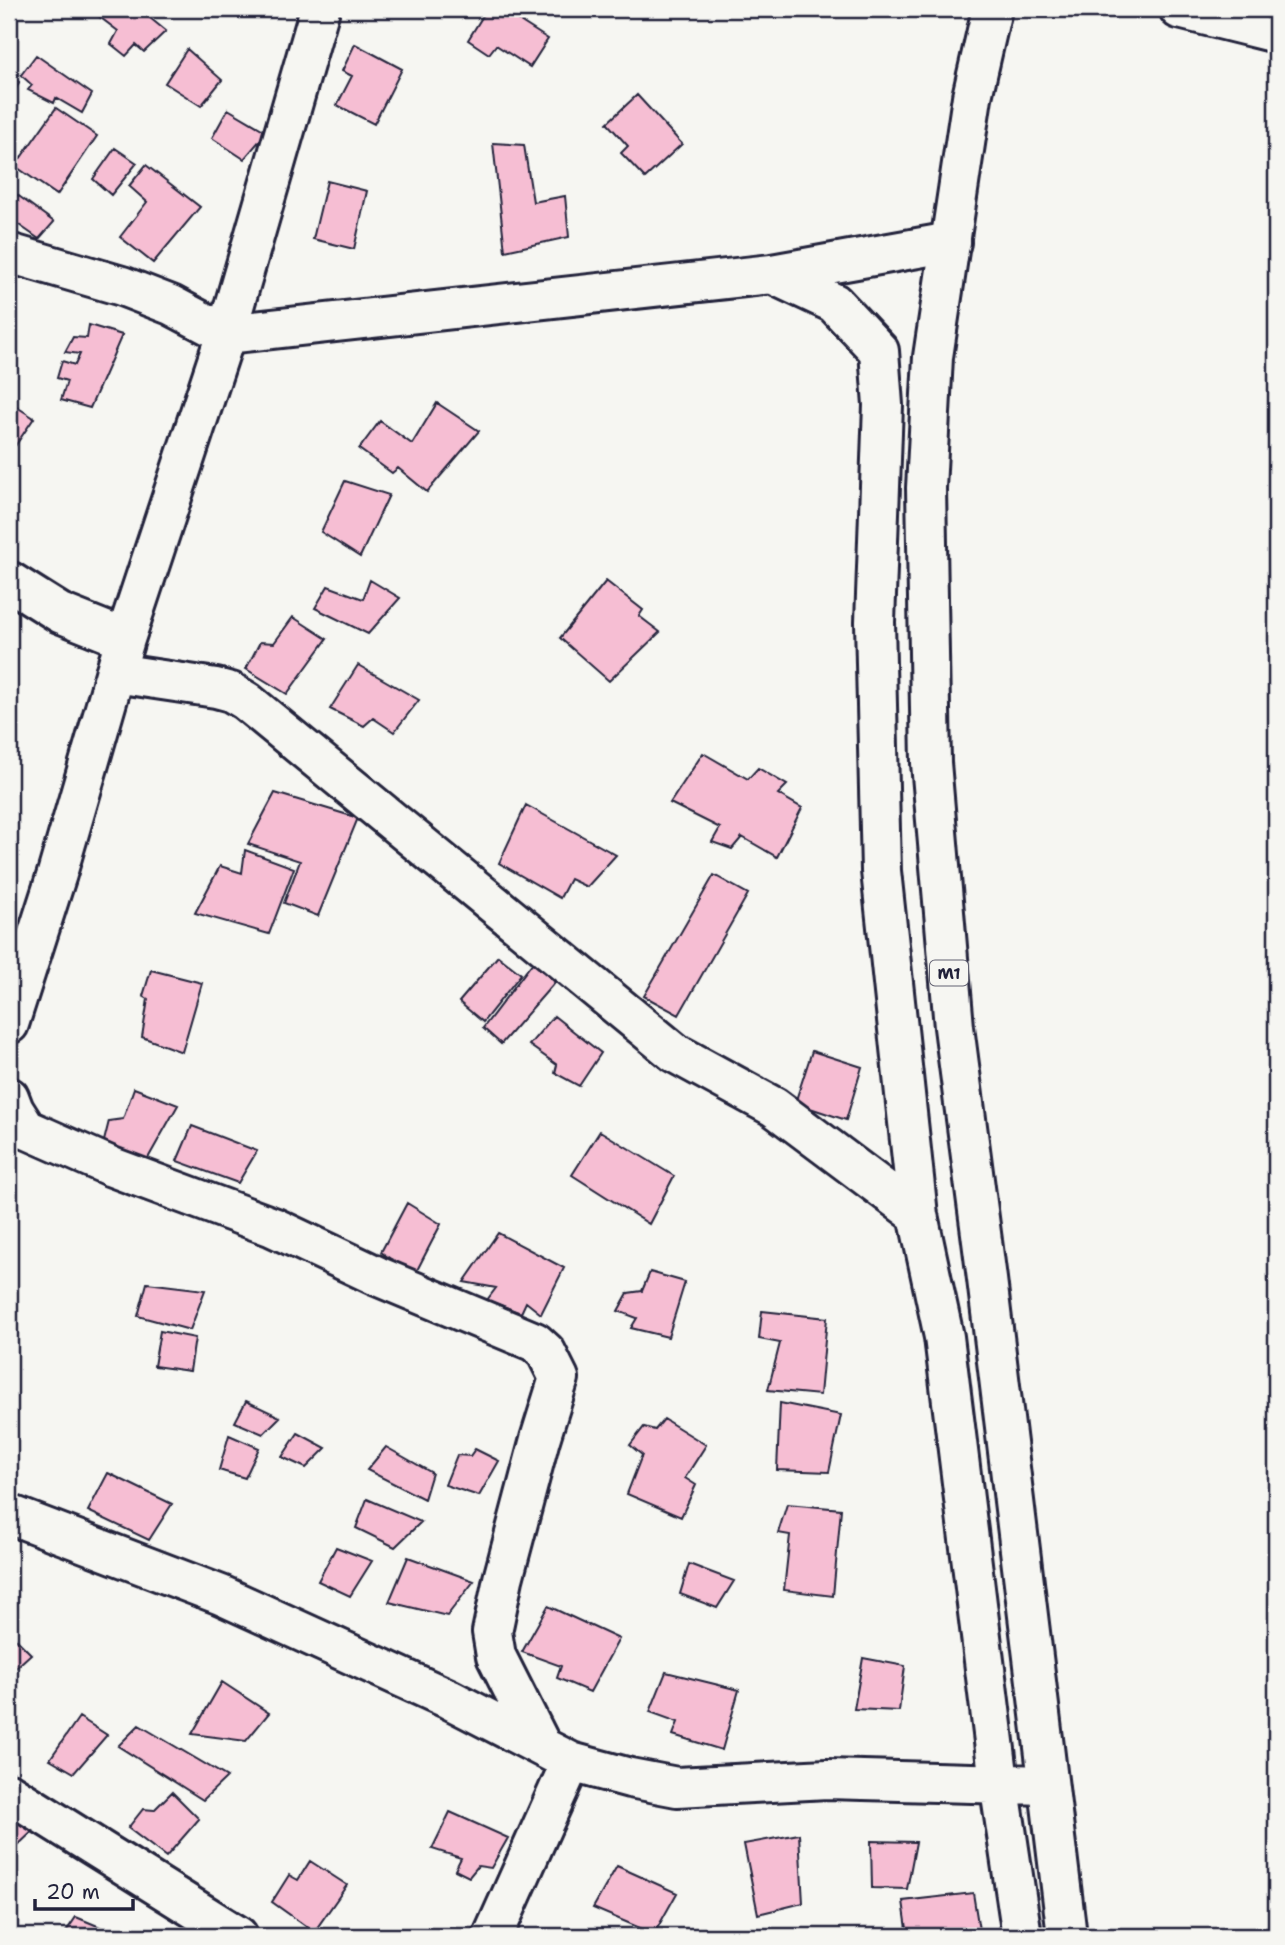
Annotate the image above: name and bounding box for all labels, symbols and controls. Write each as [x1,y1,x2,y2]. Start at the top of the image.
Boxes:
road number: M1 [930,960,968,986]
scale bar [35,1868,133,1912]
text: 20 m [46,1878,100,1906]

